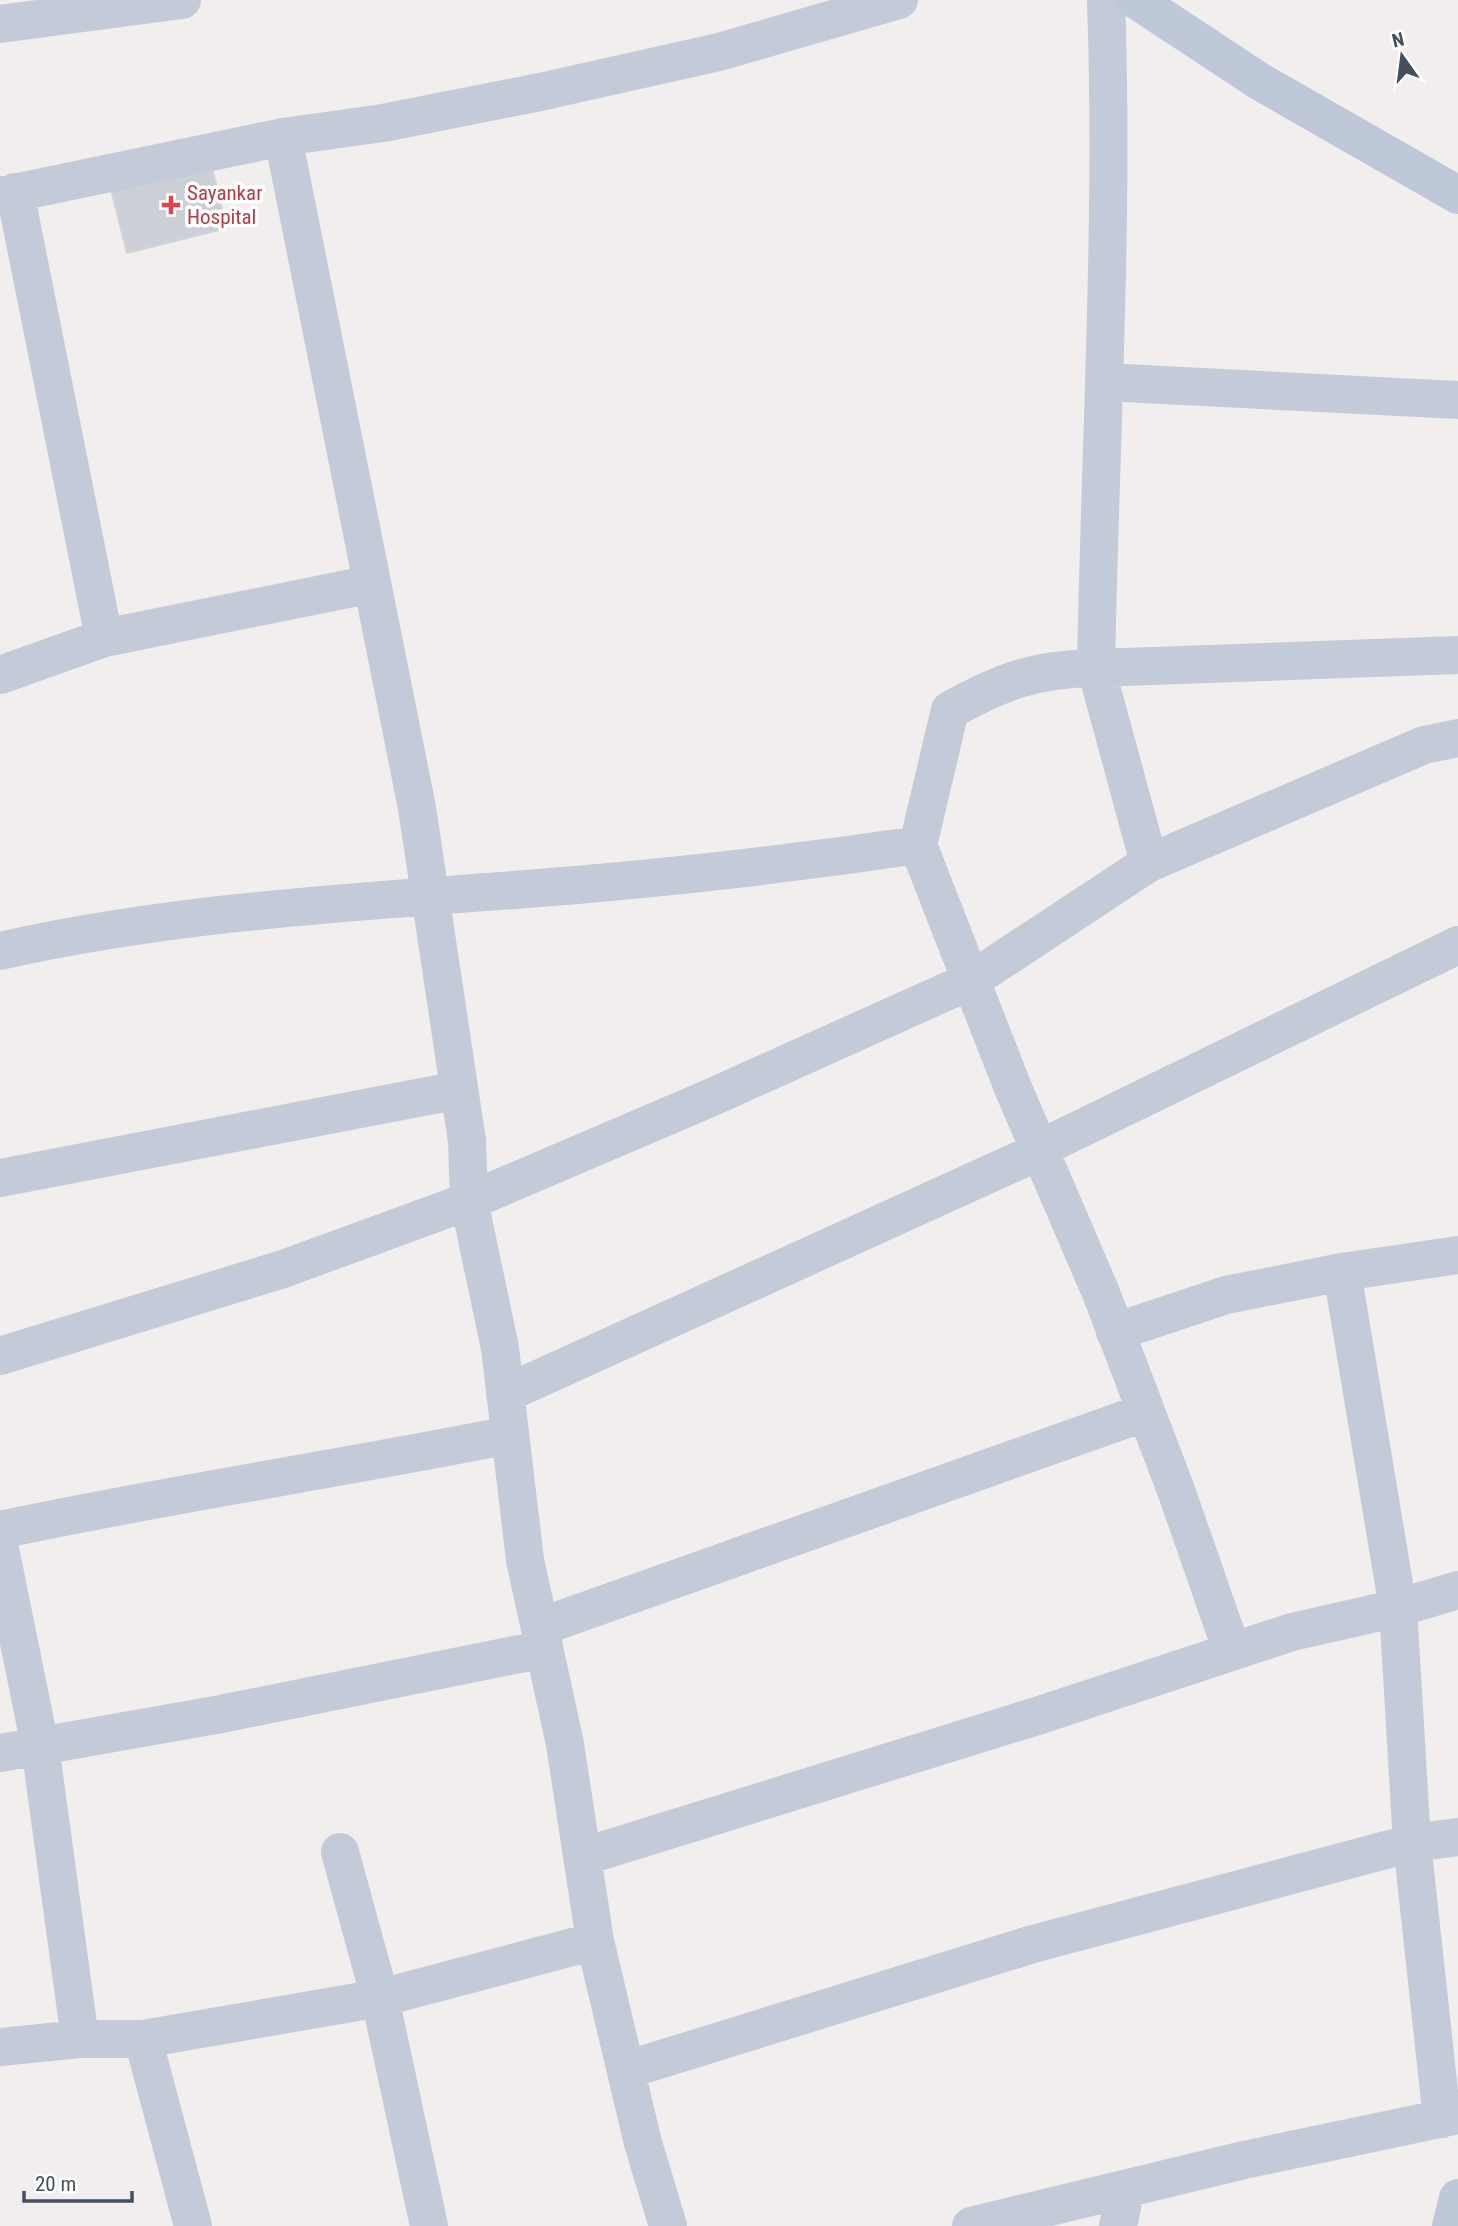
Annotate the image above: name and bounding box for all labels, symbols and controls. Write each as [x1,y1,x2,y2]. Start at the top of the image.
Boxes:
north arrow [1367,21,1437,91]
text: N [1390,27,1406,53]
place label: Sayankar Hospital [187,181,263,229]
marker: Sayankar Hospital [161,195,181,215]
scale bar [24,2160,133,2204]
text: 20 m [35,2172,76,2196]

